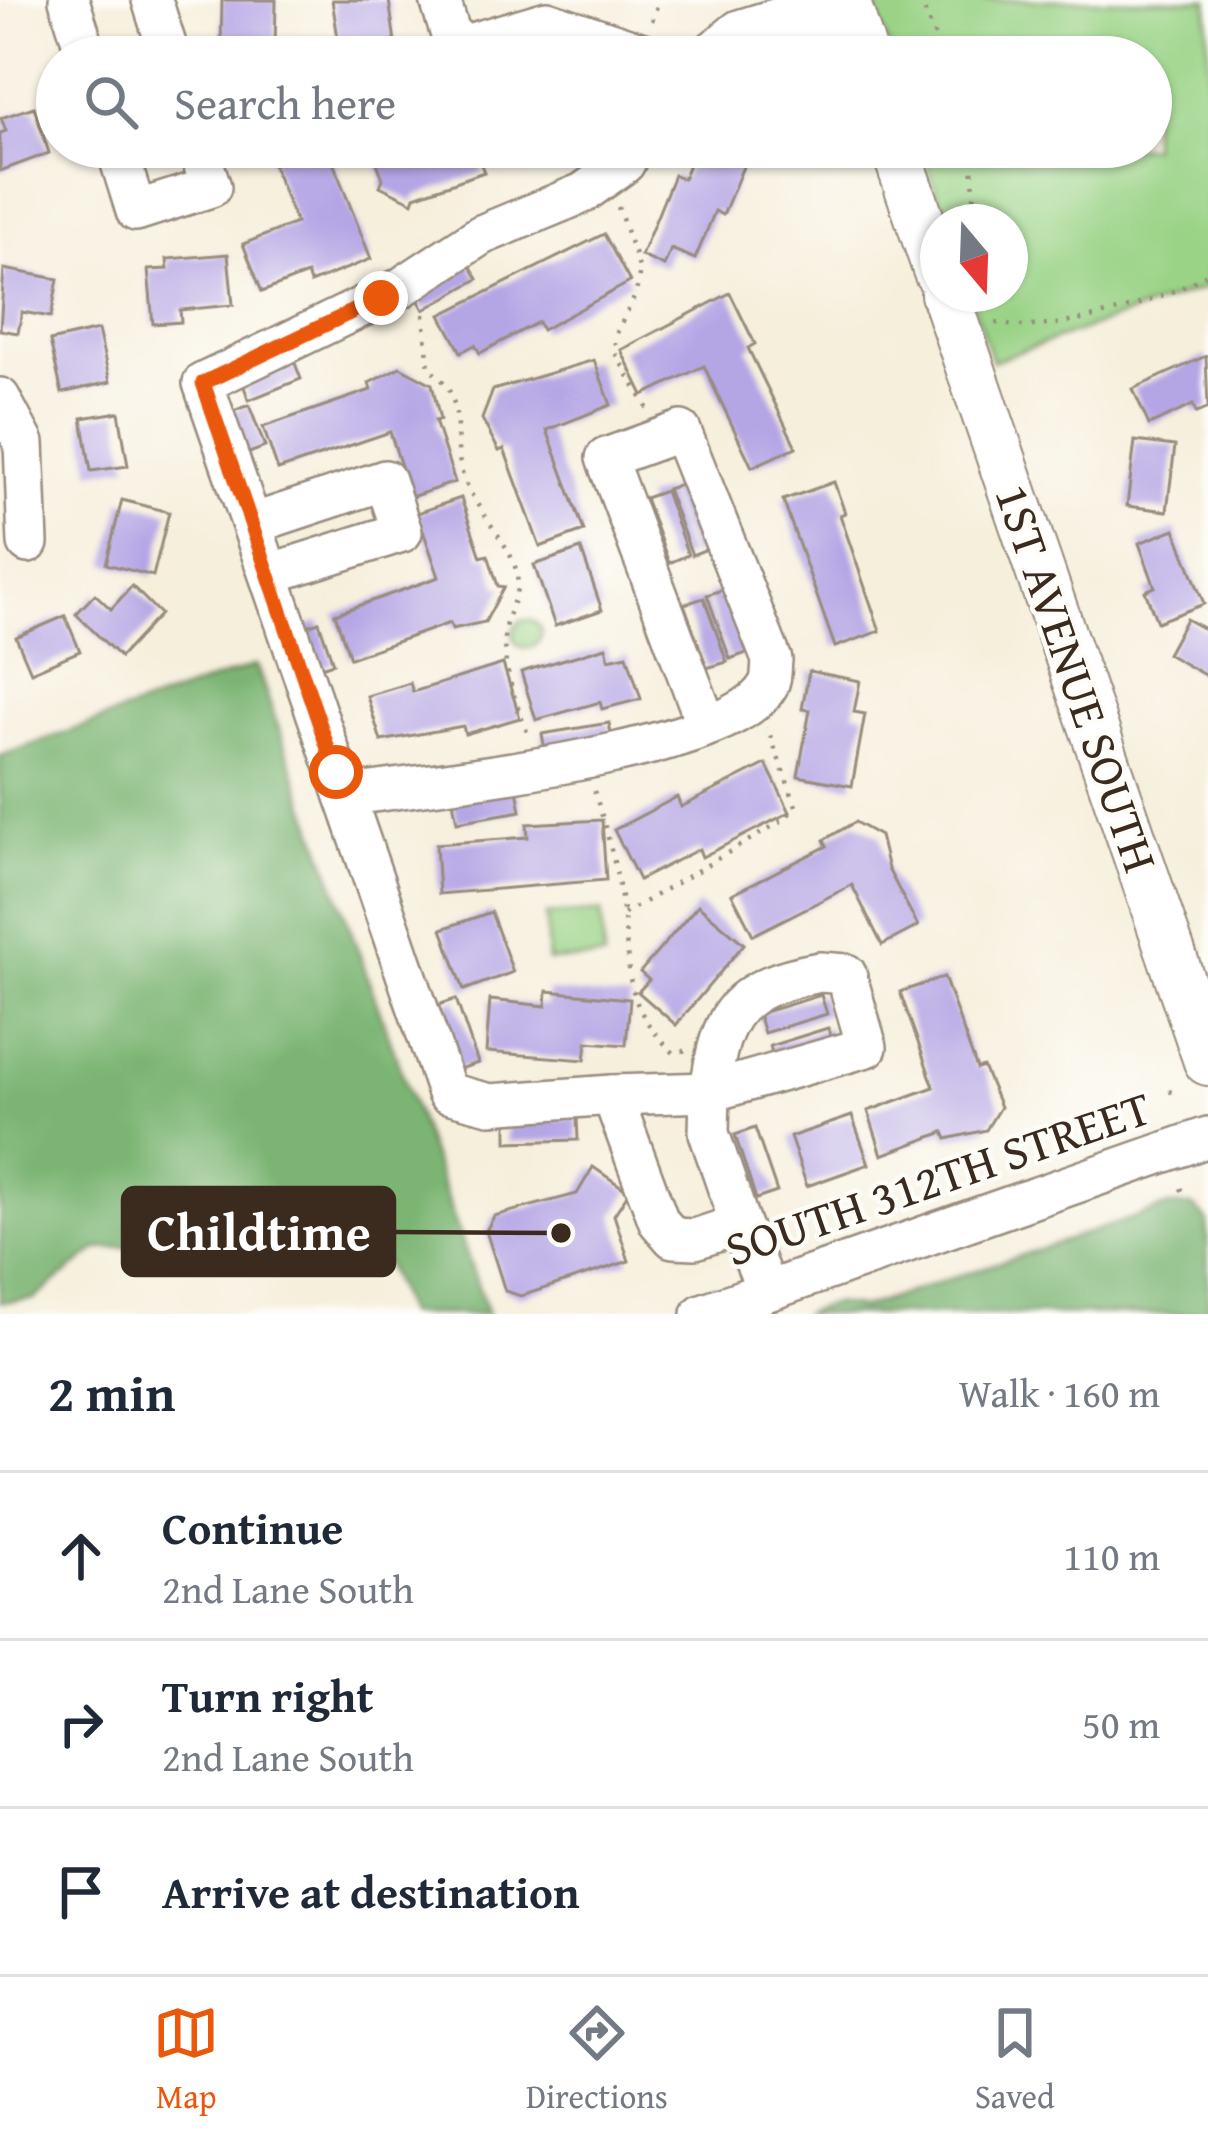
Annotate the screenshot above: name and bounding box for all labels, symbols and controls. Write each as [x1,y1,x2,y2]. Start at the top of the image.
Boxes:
search box [36,36,1172,168]
icon: search [78,69,144,135]
text: Search here [174,70,396,135]
north arrow [920,204,1028,312]
route end [354,271,408,325]
street label: 1ST AVENUE SOUTH [978,474,1177,881]
route start [309,745,363,799]
street label: SOUTH 312TH STREET [716,1071,1160,1284]
callout: Childtime [123,1188,394,1275]
text: Childtime [147,1194,371,1269]
text: 2 min [48,1355,175,1430]
text: Walk · 160 m [959,1364,1160,1421]
text: Continue [162,1495,343,1560]
icon: ahead [48,1523,114,1589]
text: 110 m [1063,1527,1160,1584]
text: 2nd Lane South [162,1560,414,1617]
text: Turn right [162,1663,374,1728]
icon: right [48,1691,114,1757]
text: 50 m [1082,1695,1160,1752]
text: 2nd Lane South [162,1728,414,1785]
icon: arrive [48,1859,114,1925]
text: Arrive at destination [162,1859,580,1924]
tab: Map [153,2000,219,2120]
tab: Directions [526,2000,668,2120]
tab: Saved [975,2000,1055,2120]

